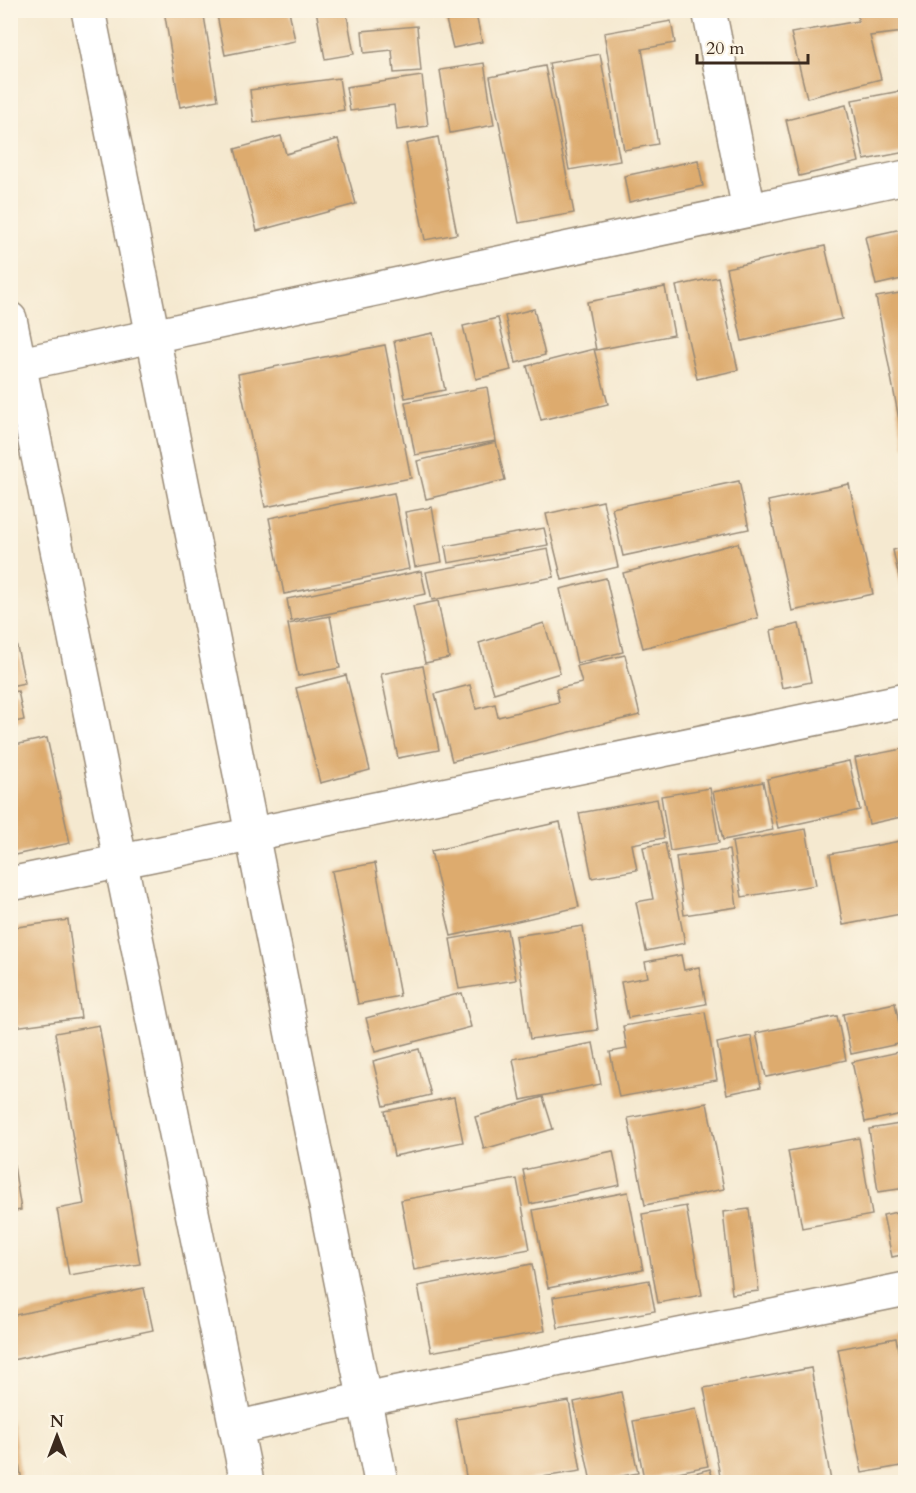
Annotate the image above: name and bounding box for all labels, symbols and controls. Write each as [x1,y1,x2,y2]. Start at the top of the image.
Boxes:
scale bar [697,27,808,65]
text: 20 m [706,36,745,61]
north arrow [27,1406,87,1466]
text: N [50,1411,64,1433]

